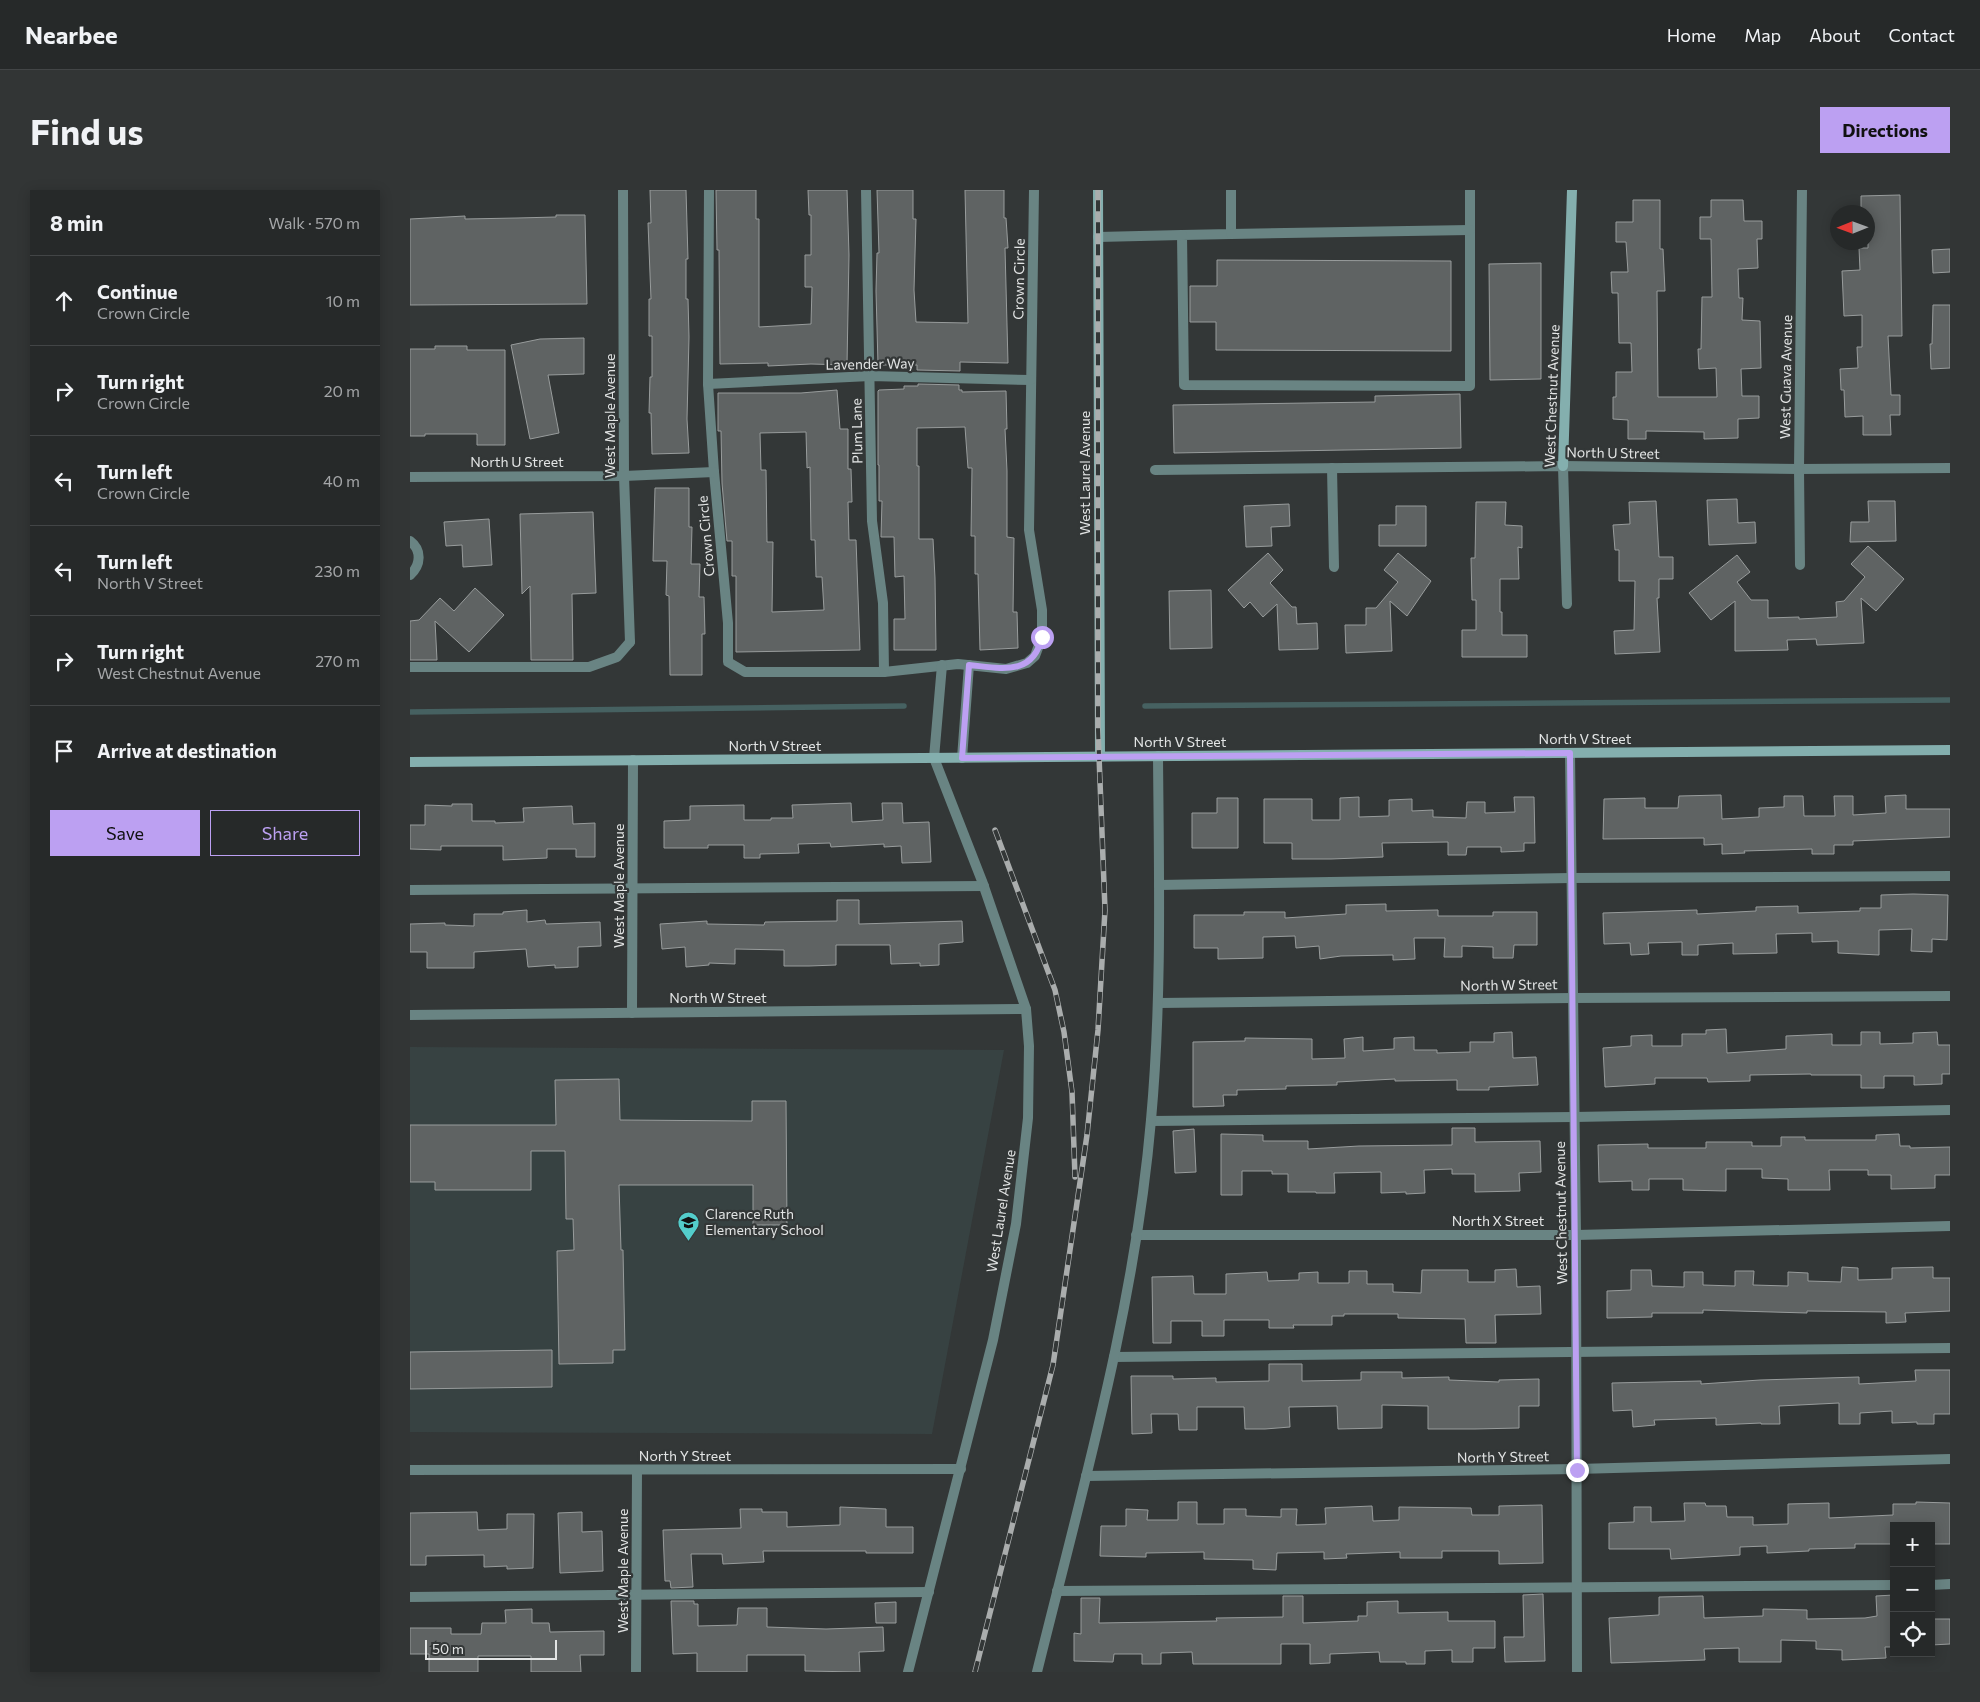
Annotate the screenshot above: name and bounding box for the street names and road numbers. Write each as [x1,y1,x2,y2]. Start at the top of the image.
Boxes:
street label: Crown Circle [1009,238,1028,320]
street label: West Guava Avenue [1776,315,1795,439]
street label: West Chestnut Avenue [1541,324,1562,468]
street label: West Maple Avenue [601,354,618,478]
street label: Lavender Way [825,354,915,373]
street label: Plum Lane [847,398,866,464]
street label: West Laurel Avenue [1076,411,1093,535]
street label: North U Street [1566,443,1660,462]
street label: North U Street [470,453,564,470]
street label: Crown Circle [693,495,718,577]
street label: North V Street [1539,730,1632,747]
street label: North V Street [1134,733,1227,750]
street label: North V Street [729,737,822,754]
street label: West Maple Avenue [610,824,627,948]
street label: North W Street [1460,975,1558,994]
street label: North W Street [669,989,767,1006]
street label: West Chestnut Avenue [1551,1141,1570,1285]
street label: West Laurel Avenue [982,1148,1019,1274]
street label: North X Street [1452,1212,1545,1229]
street label: North Y Street [639,1447,731,1464]
street label: North Y Street [1457,1447,1550,1466]
street label: West Maple Avenue [614,1509,631,1633]

